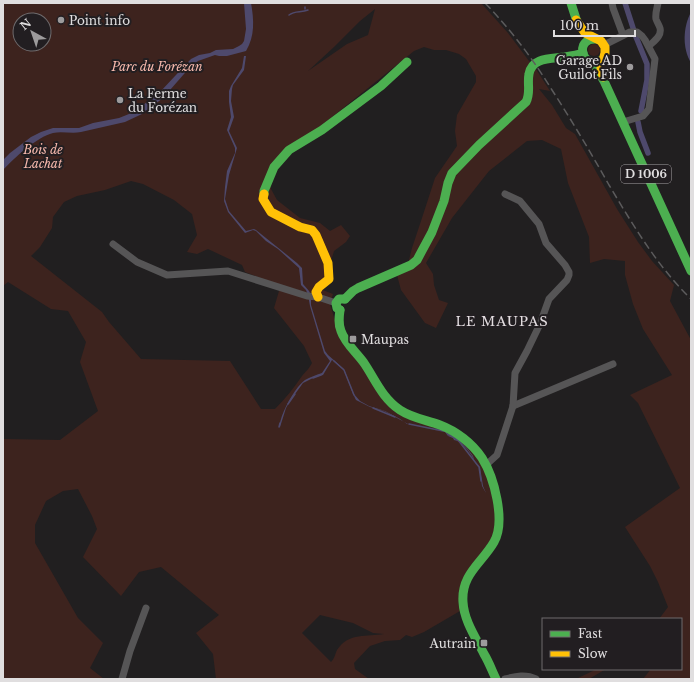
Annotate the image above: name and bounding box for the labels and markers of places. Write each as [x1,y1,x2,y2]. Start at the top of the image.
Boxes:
place label: Point info [69,13,130,28]
marker: Point info [56,15,66,25]
place label: Garage AD Guilot Fils [556,53,622,82]
marker: Garage AD Guilot Fils [625,62,635,72]
place label: La Ferme du Forézan [128,86,197,115]
marker: La Ferme du Forézan [115,95,125,105]
place label: Maupas [361,332,409,347]
marker: Maupas [348,334,358,344]
place label: Autrain [429,636,476,651]
marker: Autrain [479,638,489,648]

